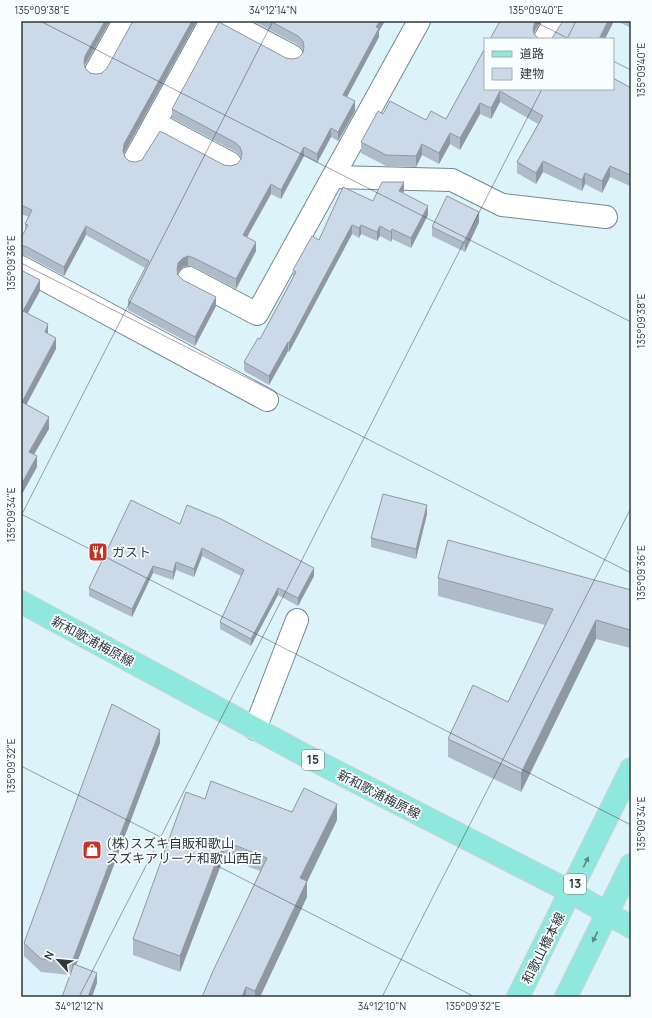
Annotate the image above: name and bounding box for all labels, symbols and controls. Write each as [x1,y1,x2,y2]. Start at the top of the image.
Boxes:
text: 135°09'38"E [14,3,70,17]
text: 34°12'14"N [249,3,297,17]
text: 135°09'40"E [509,3,564,17]
legend [484,38,614,90]
text: 135°09'40"E [634,42,648,97]
text: 道路 [520,45,544,62]
text: 建物 [520,65,544,82]
text: 135°09'36"E [4,235,18,291]
text: 135°09'38"E [634,293,648,349]
text: 135°09'34"E [4,487,18,542]
restaurant icon: ガスト [87,541,109,563]
place label: ガスト [112,543,151,561]
text: 135°09'36"E [634,545,648,601]
street label: 新和歌浦梅原線 [49,612,137,670]
text: 135°09'32"E [4,738,18,794]
road number: 15 [302,750,324,770]
street label: 新和歌浦梅原線 [334,765,424,823]
text: 135°09'34"E [634,796,648,851]
place label: (株)スズキ自販和歌山 スズキアリーナ和歌山西店 [106,834,262,867]
shop icon: (株)スズキ自販和歌山 スズキアリーナ和歌山西店 [81,839,103,861]
one-way arrow [583,857,589,868]
road number: 13 [564,874,586,894]
street label: 和歌山橋本線 [517,909,569,987]
one-way arrow [592,932,598,943]
north arrow [38,940,78,980]
text: N [40,948,57,962]
text: 34°12'12"N [55,999,103,1013]
text: 34°12'10"N [358,999,406,1013]
text: 135°09'32"E [446,999,501,1013]

